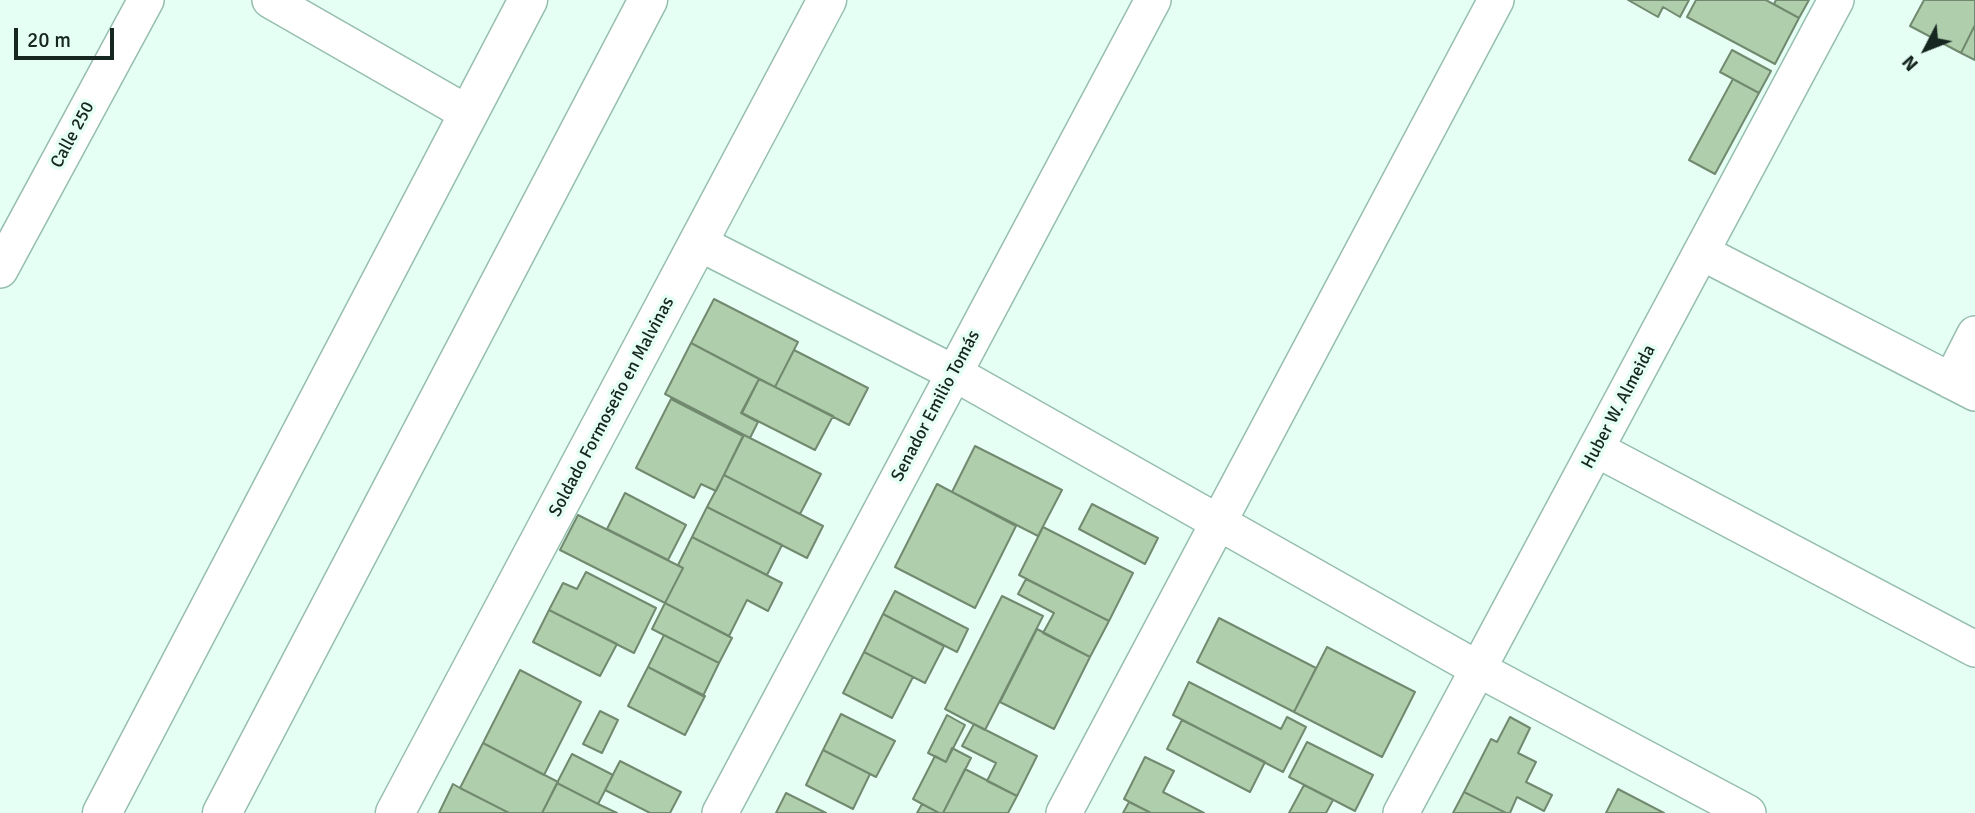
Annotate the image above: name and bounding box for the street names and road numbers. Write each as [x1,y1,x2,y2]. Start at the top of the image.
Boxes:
street label: Calle 250 [47,98,99,172]
street label: Soldado Formoseño en Malvinas [545,293,679,521]
street label: Senador Emilio Tomás [887,327,985,485]
street label: Huber W. Almeida [1577,341,1661,473]

